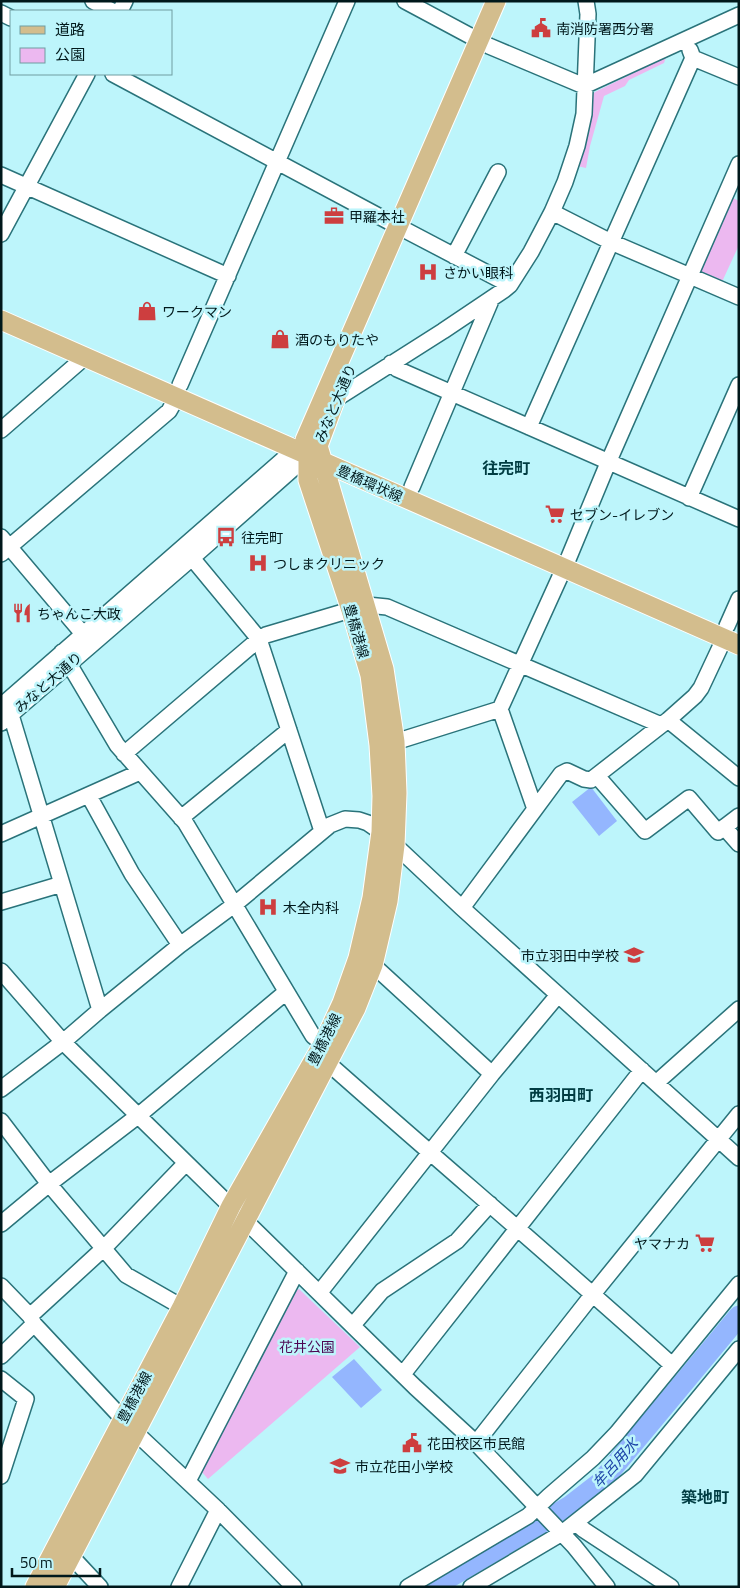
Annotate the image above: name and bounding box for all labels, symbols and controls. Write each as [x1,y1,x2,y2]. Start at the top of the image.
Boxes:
legend [10,10,172,75]
public building icon: 南消防署西分署 [530,17,552,39]
text: 道路 [55,18,85,41]
place label: 南消防署西分署 [556,18,654,39]
text: 公園 [55,43,85,66]
office icon: 甲羅本社 [323,205,345,227]
place label: 甲羅本社 [349,206,405,227]
hospital icon: さかい眼科 [417,261,439,283]
place label: さかい眼科 [443,262,513,283]
shop icon: ワークマン [136,300,158,322]
place label: ワークマン [162,301,232,322]
shop icon: 酒のもりたや [269,328,291,350]
place label: 酒のもりたや [295,329,379,350]
street label: みなと大通り [309,360,361,446]
district label: 往完町 [482,456,530,480]
street label: 豊橋環状線 [334,459,406,507]
supermarket icon: セブン-イレブン [544,503,566,525]
place label: セブン-イレブン [570,504,674,525]
bus stop icon: 往完町 [215,526,237,548]
place label: 往完町 [241,527,283,548]
hospital icon: つしまクリニック [247,552,269,574]
place label: つしまクリニック [273,553,385,574]
street label: 豊橋港線 [339,601,375,661]
restaurant icon: ちゃんこ大政 [11,602,33,624]
place label: ちゃんこ大政 [37,603,121,624]
street label: みなと大通り [9,647,87,717]
hospital icon: 木全内科 [257,896,279,918]
place label: 木全内科 [283,897,339,918]
school or university icon: 市立羽田中学校 [623,944,645,966]
place label: 市立羽田中学校 [521,945,619,966]
street label: 豊橋港線 [302,1009,346,1069]
district label: 西羽田町 [529,1083,593,1107]
supermarket icon: ヤマナカ [694,1232,716,1254]
place label: ヤマナカ [634,1233,690,1254]
park label: 花井公園 [279,1336,335,1357]
street label: 豊橋港線 [112,1367,156,1427]
public building icon: 花田校区市民館 [401,1432,423,1454]
water label: 牟呂用水 [586,1432,645,1493]
place label: 花田校区市民館 [427,1433,525,1454]
school or university icon: 市立花田小学校 [329,1455,351,1477]
place label: 市立花田小学校 [355,1456,453,1477]
district label: 築地町 [681,1485,729,1509]
scale bar [12,1546,100,1578]
text: 50 m [20,1551,53,1574]

